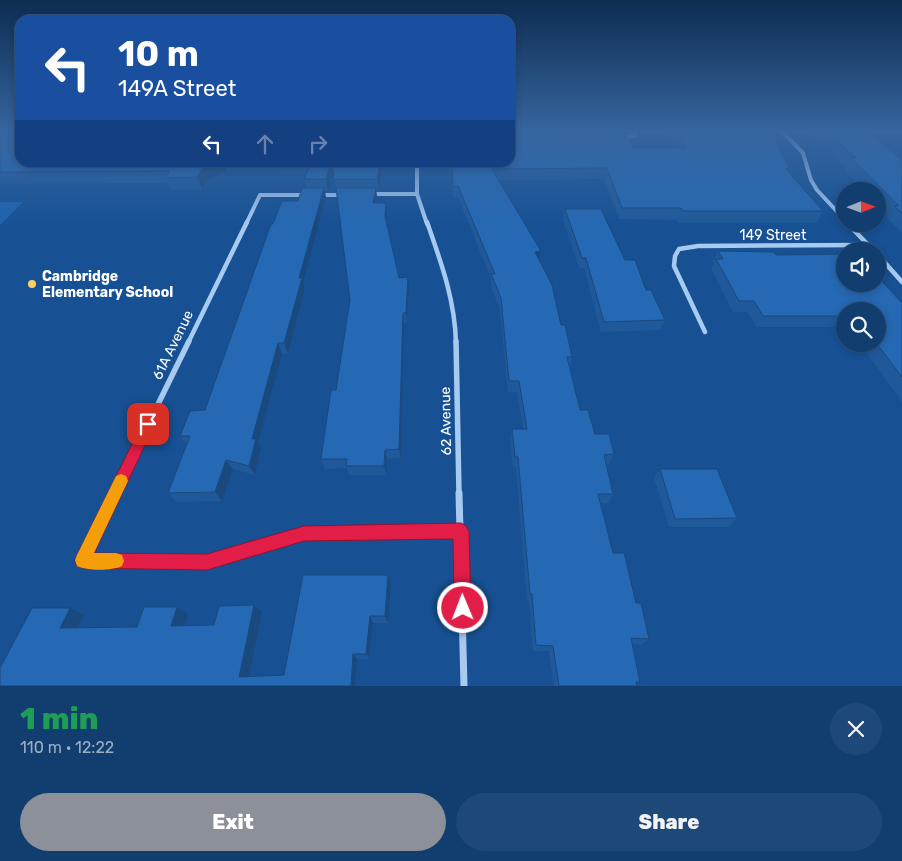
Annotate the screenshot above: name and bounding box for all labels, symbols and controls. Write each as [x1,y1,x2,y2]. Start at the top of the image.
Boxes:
text: 10 m [118,33,199,75]
icon: left [35,35,100,100]
text: 149A Street [118,75,236,102]
icon: left [198,130,226,158]
icon: ahead [251,130,279,158]
icon: right [304,130,332,158]
north arrow [836,182,886,232]
map controls [836,182,886,352]
street label: 149 Street [740,227,807,244]
button: sound [836,242,886,292]
place label: Cambridge Elementary School [42,268,173,301]
marker: Cambridge Elementary School [26,278,38,290]
button: search [836,302,886,352]
street label: 61A Avenue [149,307,197,383]
street label: 62 Avenue [437,386,455,456]
pin [127,403,169,445]
icon: arrive [134,410,162,438]
position arrow [436,581,488,633]
text: 1 min [20,701,98,737]
button: close [830,703,882,755]
text: 110 m · 12:22 [20,738,114,757]
button: Exit [20,793,446,851]
button: Share [456,793,882,851]

